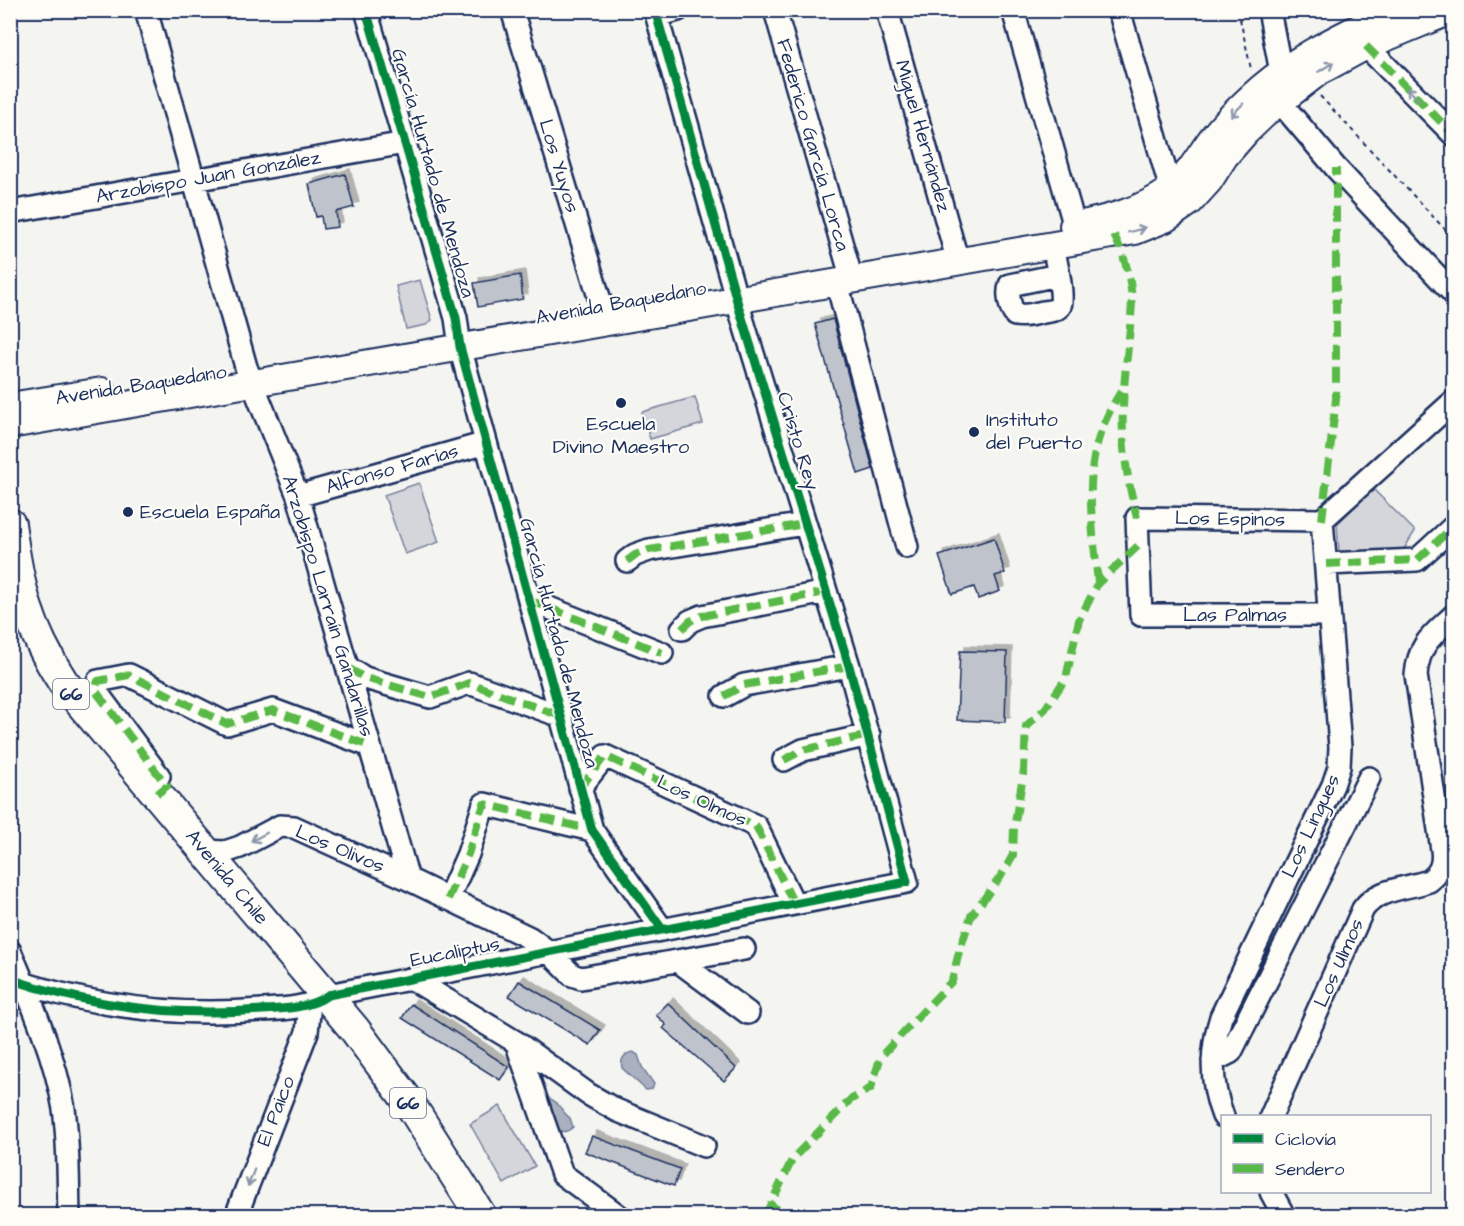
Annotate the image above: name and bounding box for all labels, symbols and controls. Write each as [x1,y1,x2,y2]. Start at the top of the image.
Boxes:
street label: Federico García Lorca [769,36,857,254]
street label: García Hurtado de Mendoza [384,45,482,301]
street label: Miguel Hernández [887,57,958,216]
one-way arrow [1318,61,1335,74]
one-way arrow [1405,86,1420,101]
one-way arrow [1230,103,1245,118]
street label: Los Yuyos [531,116,586,216]
street label: Arzobispo Juan González [93,143,323,211]
one-way arrow [1127,223,1146,235]
street label: Avenida Baquedano [533,274,709,332]
street label: Avenida Baquedano [53,358,229,412]
street label: Cristo Rey [769,388,826,494]
marker: Escuela Divino Maestro [614,396,628,410]
place label: Instituto del Puerto [986,406,1082,457]
place label: Escuela Divino Maestro [553,410,689,461]
marker: Instituto del Puerto [967,425,981,439]
street label: Alfonso Farías [322,437,462,501]
street label: Arzobispo Larraín Gandarillas [275,472,381,740]
place label: Escuela España [140,498,280,526]
street label: Los Espinos [1175,504,1285,534]
marker: Escuela España [121,505,135,519]
street label: García Hurtado de Mendoza [512,515,606,771]
street label: Las Palmas [1183,601,1287,629]
road number: 66 [53,679,89,709]
street label: Los Olmos [652,768,752,834]
street label: Los Lingues [1275,770,1348,883]
street label: Los Olivos [291,818,389,880]
street label: Avenida Chile [179,823,275,931]
one-way arrow [250,832,268,844]
street label: Los Ulmos [1307,914,1371,1012]
street label: Eucaliptus [408,930,502,974]
street label: El Paico [250,1072,302,1150]
road number: 66 [390,1088,426,1118]
legend [1221,1115,1431,1193]
text: Ciclovía [1275,1127,1336,1152]
text: Sendero [1275,1157,1344,1182]
one-way arrow [244,1168,255,1187]

